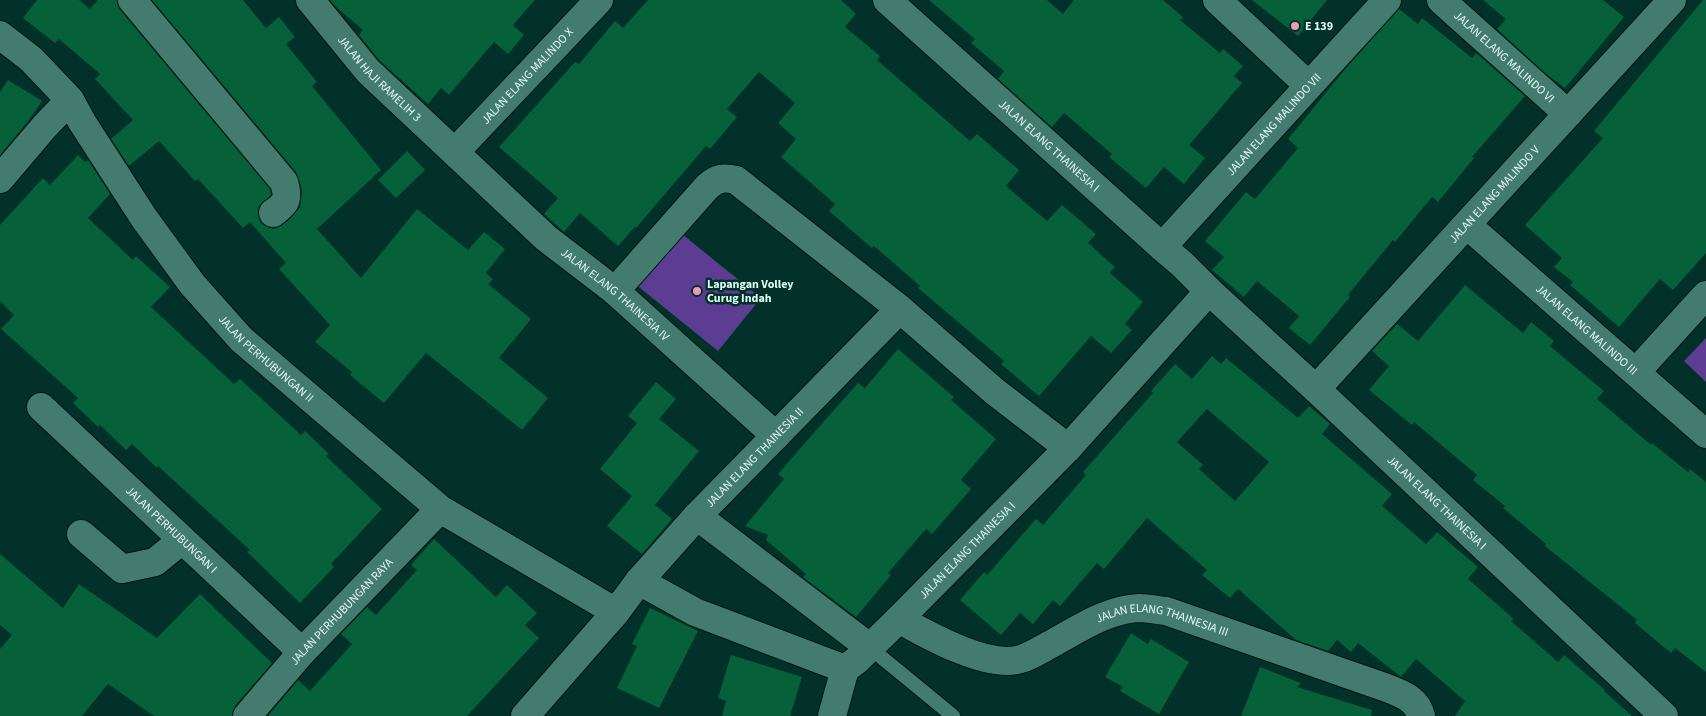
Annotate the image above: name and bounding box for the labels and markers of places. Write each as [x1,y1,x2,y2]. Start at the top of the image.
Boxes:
place label: E 139 [1305,18,1333,35]
marker: E 139 [1289,20,1301,32]
place label: Lapangan Volley Curug Indah [707,276,794,307]
marker: Lapangan Volley Curug Indah [691,285,703,297]

